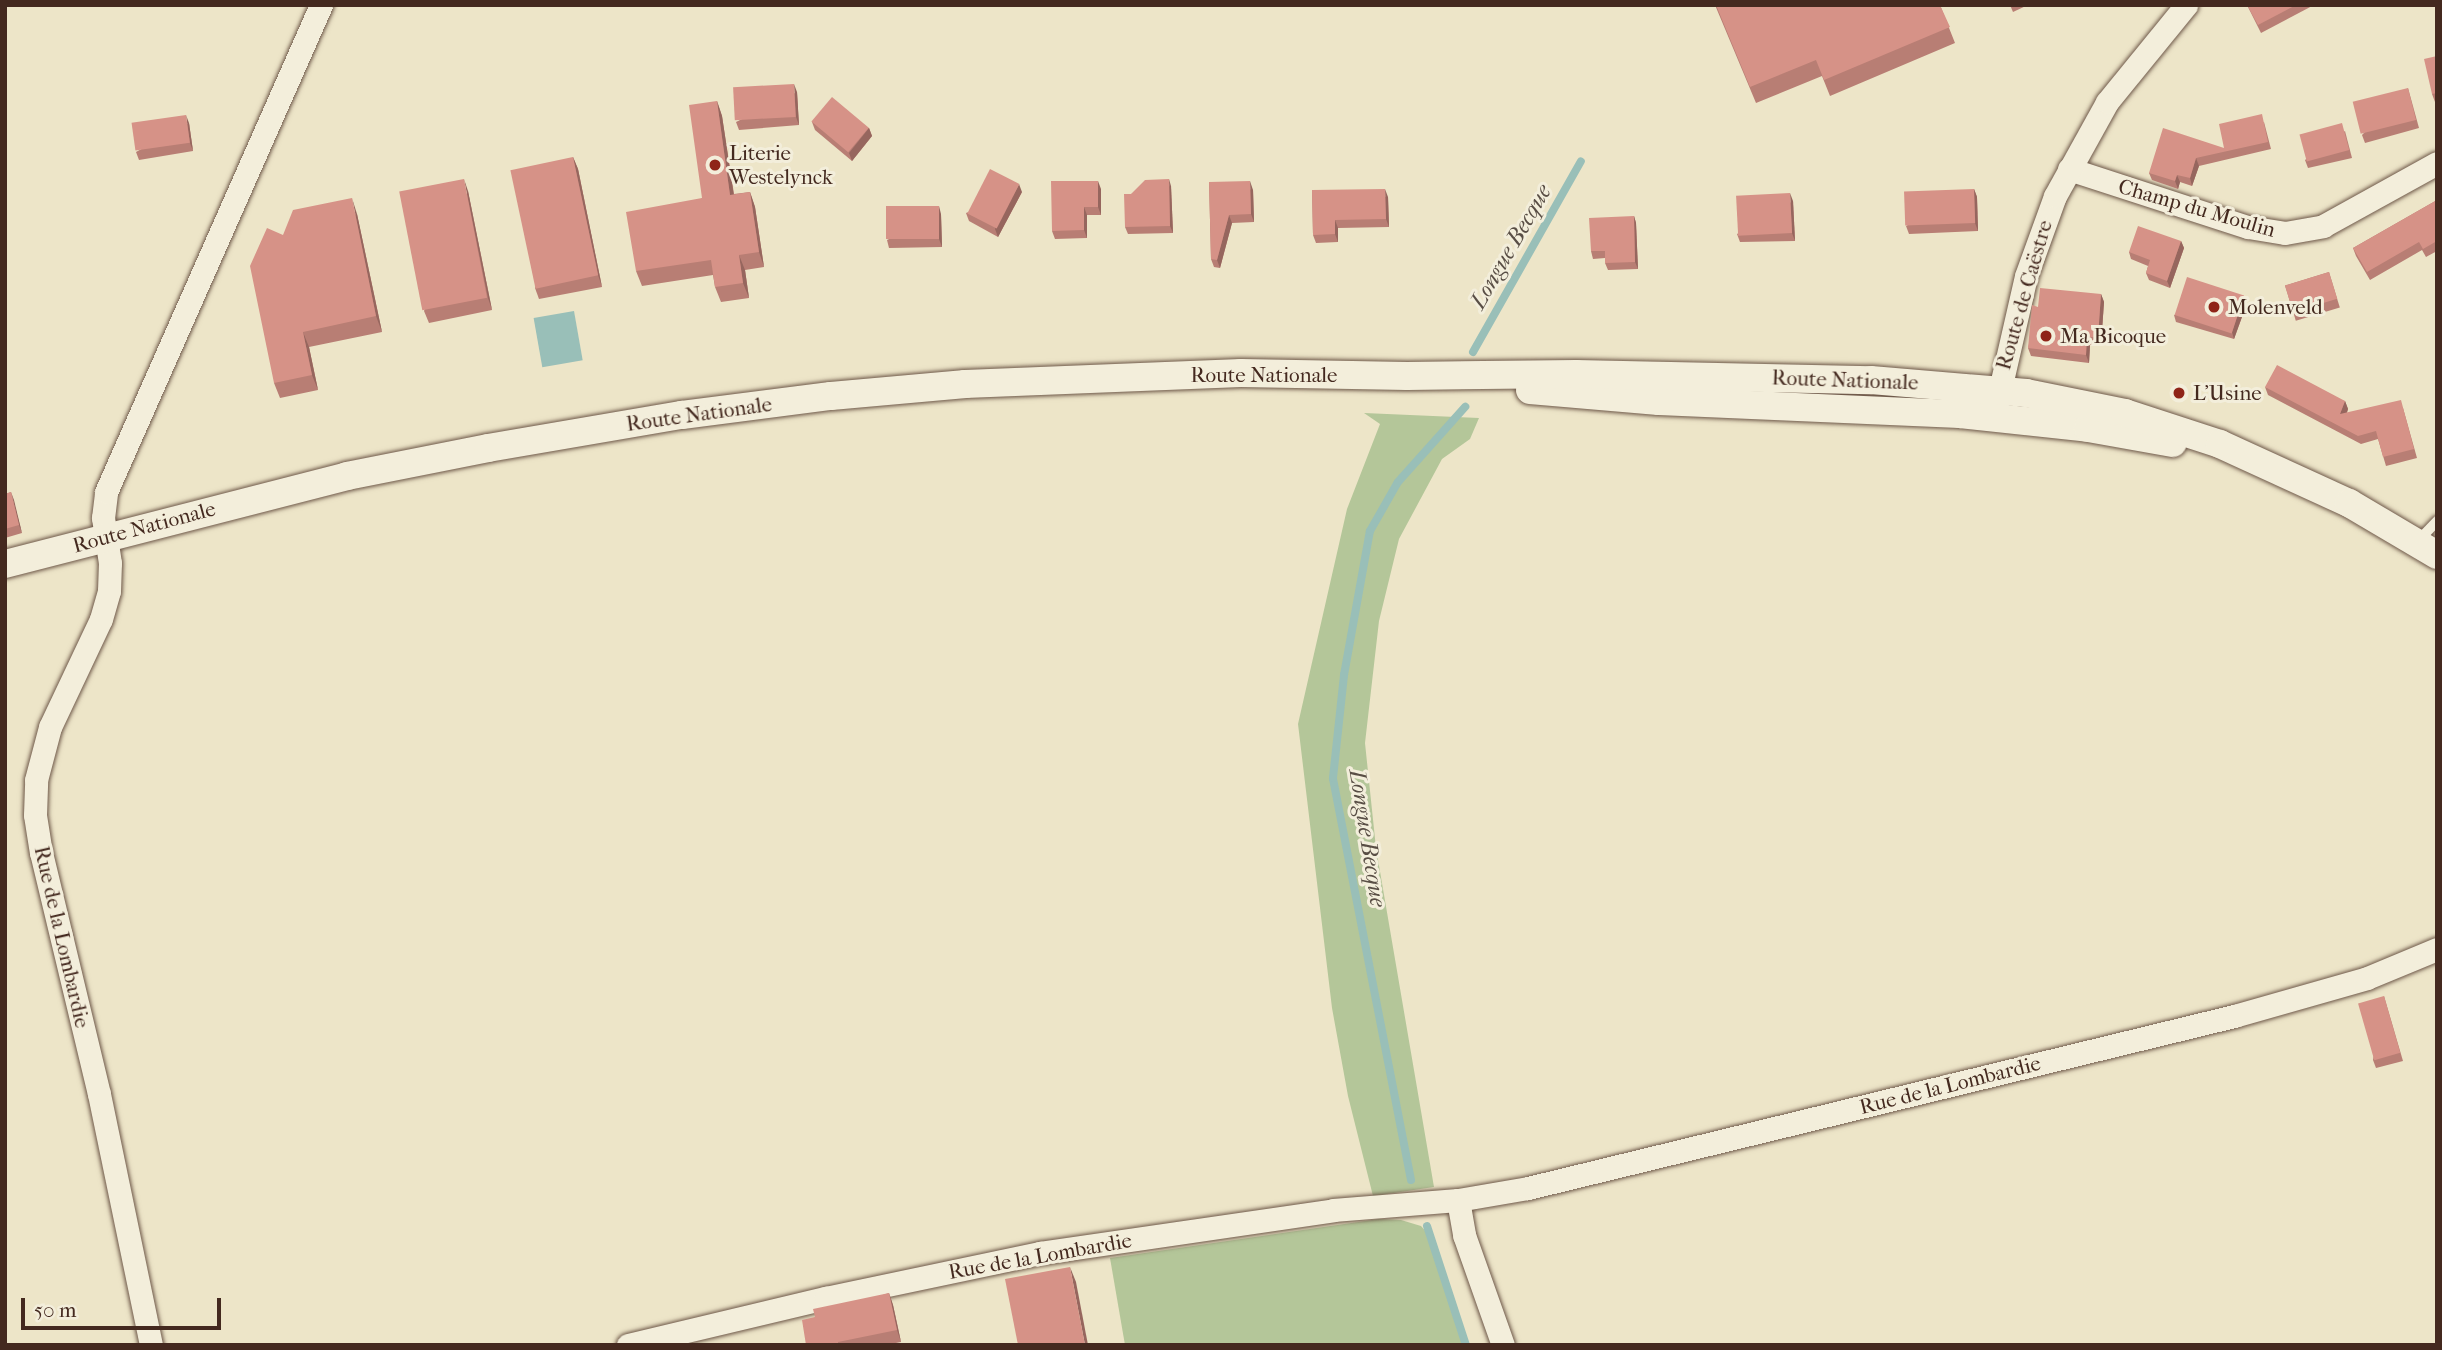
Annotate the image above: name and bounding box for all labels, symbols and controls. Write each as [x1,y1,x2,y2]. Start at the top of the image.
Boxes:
place label: Literie Westelynck [729,140,833,190]
marker: Literie Westelynck [707,157,723,173]
street label: Champ du Moulin [2116,174,2278,242]
water label: Longue Becque [1464,180,1558,314]
street label: Route de Caëstre [1991,217,2057,373]
place label: Molenveld [2228,294,2323,320]
marker: Molenveld [2206,299,2222,315]
place label: Ma Bicoque [2060,323,2166,349]
marker: Ma Bicoque [2038,328,2054,344]
street label: Route Nationale [1191,362,1337,388]
street label: Route Nationale [1771,365,1919,395]
place label: L'Usine [2193,380,2262,406]
marker: L'Usine [2171,385,2187,401]
street label: Route Nationale [625,391,773,437]
street label: Route Nationale [70,496,218,558]
water label: Longue Becque [1343,767,1391,909]
street label: Rue de la Lombardie [29,844,95,1030]
street label: Rue de la Lombardie [1857,1050,2043,1120]
street label: Rue de la Lombardie [946,1227,1134,1285]
scale bar [24,1284,224,1328]
text: 50 m [34,1298,77,1322]

